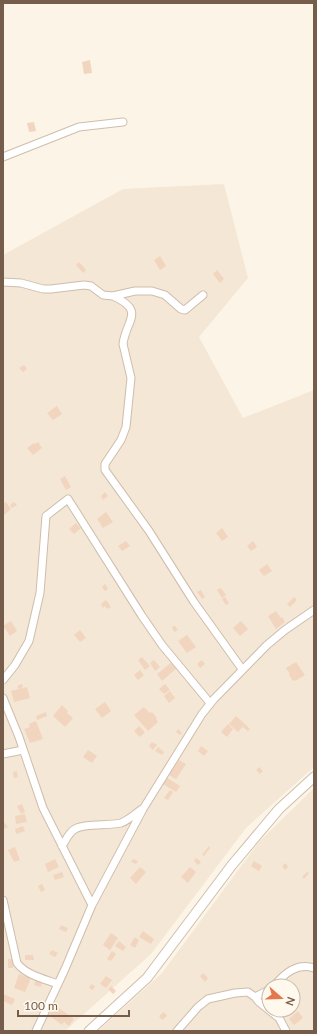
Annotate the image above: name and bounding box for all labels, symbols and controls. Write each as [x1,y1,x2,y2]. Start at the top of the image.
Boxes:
north arrow [261,978,301,1018]
scale bar [18,992,129,1018]
text: N [283,995,298,1008]
text: 100 m [24,998,58,1013]

